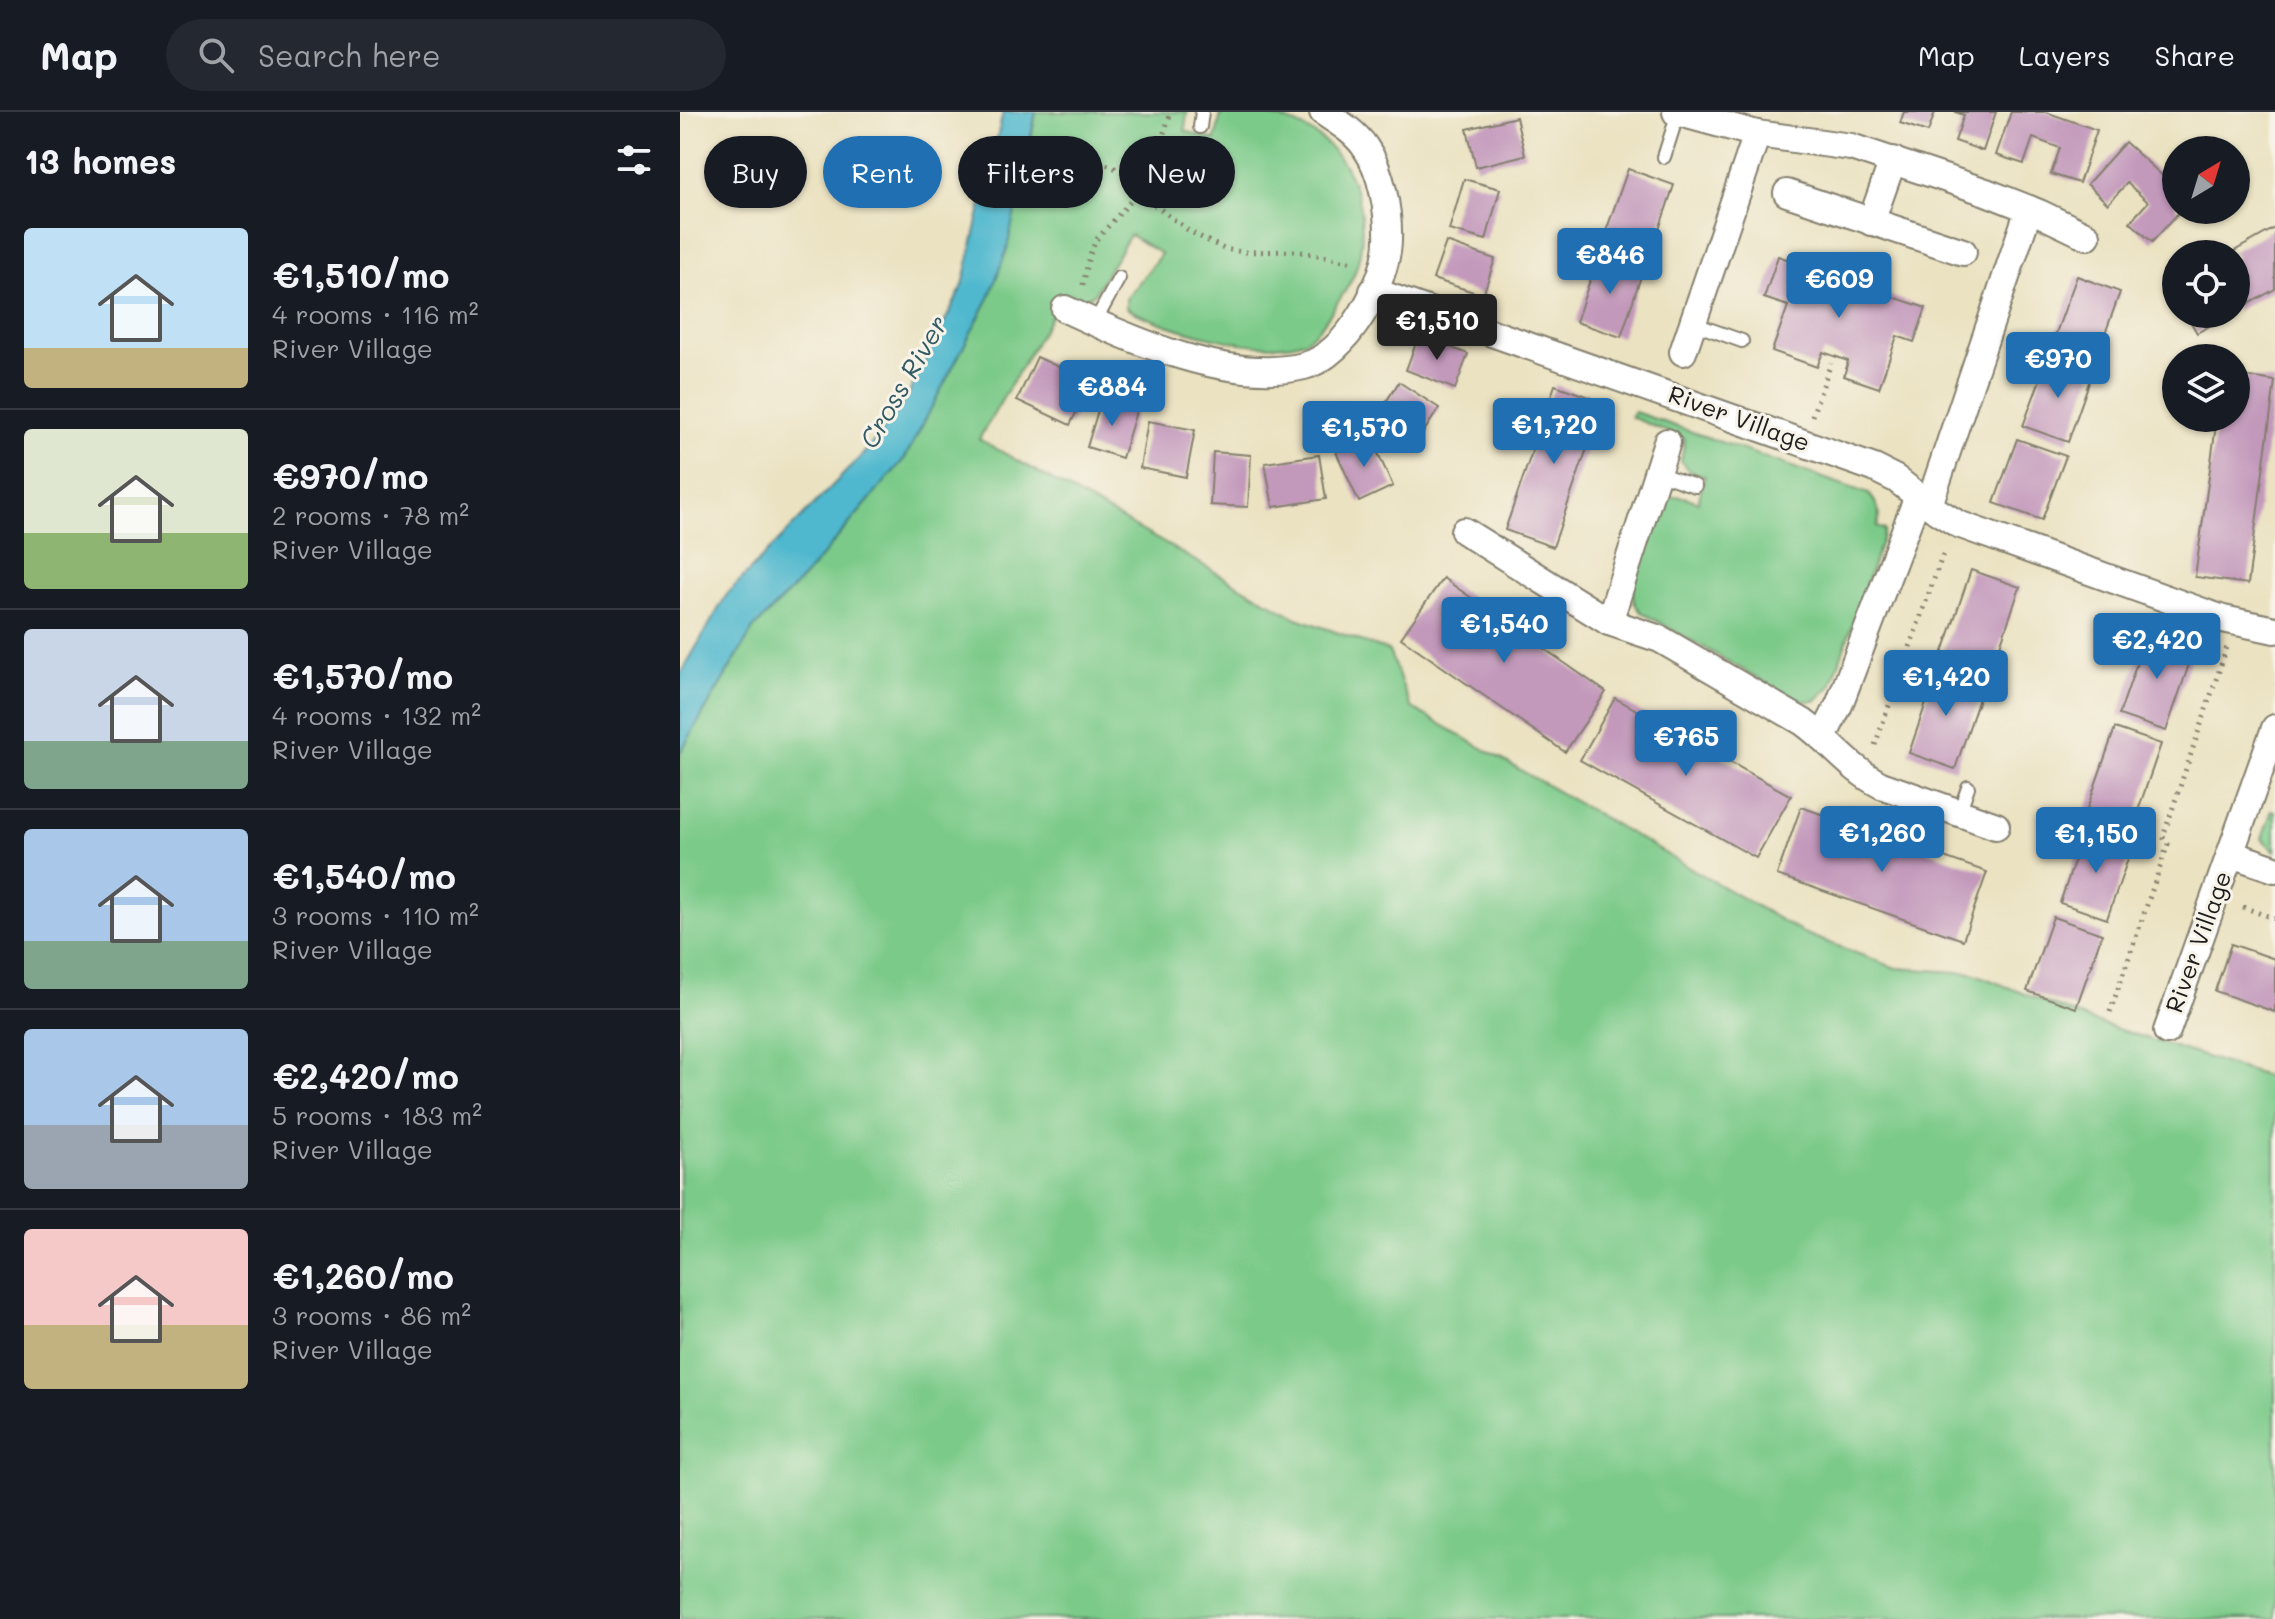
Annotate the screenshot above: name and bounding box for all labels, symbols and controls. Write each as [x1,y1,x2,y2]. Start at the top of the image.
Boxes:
search box [166,19,726,91]
text: Map [40,30,118,80]
icon: search [194,33,238,77]
text: Search here [258,35,441,75]
text: Map [1918,37,1975,73]
text: Layers [2019,37,2111,73]
text: Share [2155,37,2235,73]
chip: Buy [704,136,807,208]
chip: Rent [823,136,942,208]
chip: Filters [958,136,1103,208]
chip: New [1119,136,1235,208]
north arrow [2162,136,2250,224]
map controls [2162,136,2250,432]
text: 13 homes [24,138,177,183]
icon: filters [612,138,656,182]
pin: €846 [1563,228,1657,296]
text: €846 [1575,237,1645,271]
button: locate [2162,240,2250,328]
text: €1,510/mo [272,252,449,297]
pin: €609 [1792,252,1886,320]
icon: home [88,260,184,356]
text: €609 [1804,261,1874,295]
pin: €1,510 [1372,294,1502,362]
text: 4 rooms · 116 m² [272,297,479,331]
text: €1,510 [1395,303,1479,337]
water label: Cross River [851,309,955,454]
text: River Village [272,331,433,365]
pin: €970 [2011,332,2105,400]
text: €970 [2024,341,2092,375]
button: layers [2162,344,2250,432]
pin: €884 [1065,360,1159,428]
text: €884 [1077,369,1147,403]
street label: River Village [1664,378,1815,458]
pin: €1,720 [1489,398,1619,466]
pin: €1,570 [1299,401,1429,469]
text: €1,720 [1511,407,1597,441]
text: €1,570 [1321,410,1407,444]
text: €970/mo [272,453,428,498]
icon: home [88,461,184,557]
text: 2 rooms · 78 m² [272,498,469,532]
text: River Village [272,532,433,566]
pin: €1,540 [1439,597,1569,665]
text: €1,540 [1460,606,1548,640]
pin: €2,420 [2092,613,2222,681]
text: €2,420 [2111,622,2203,656]
pin: €1,420 [1881,650,2011,718]
text: €1,570/mo [272,653,453,698]
text: €1,420 [1902,659,1990,693]
icon: home [88,661,184,757]
text: 4 rooms · 132 m² [272,698,481,732]
pin: €765 [1639,710,1733,778]
text: €765 [1653,719,1719,753]
text: River Village [272,732,433,766]
pin: €1,260 [1817,806,1947,874]
pin: €1,150 [2031,807,2161,875]
text: €1,260 [1838,815,1926,849]
text: €1,150 [2054,816,2138,850]
text: €1,540/mo [272,853,456,898]
icon: home [88,861,184,957]
street label: River Village [2158,866,2238,1017]
text: 3 rooms · 110 m² [272,898,479,932]
text: River Village [272,932,433,966]
text: €2,420/mo [272,1053,459,1098]
icon: home [88,1061,184,1157]
text: 5 rooms · 183 m² [272,1098,482,1132]
text: River Village [272,1132,433,1166]
text: €1,260/mo [272,1253,454,1298]
icon: home [88,1261,184,1357]
text: 3 rooms · 86 m² [272,1298,471,1332]
text: River Village [272,1332,433,1366]

